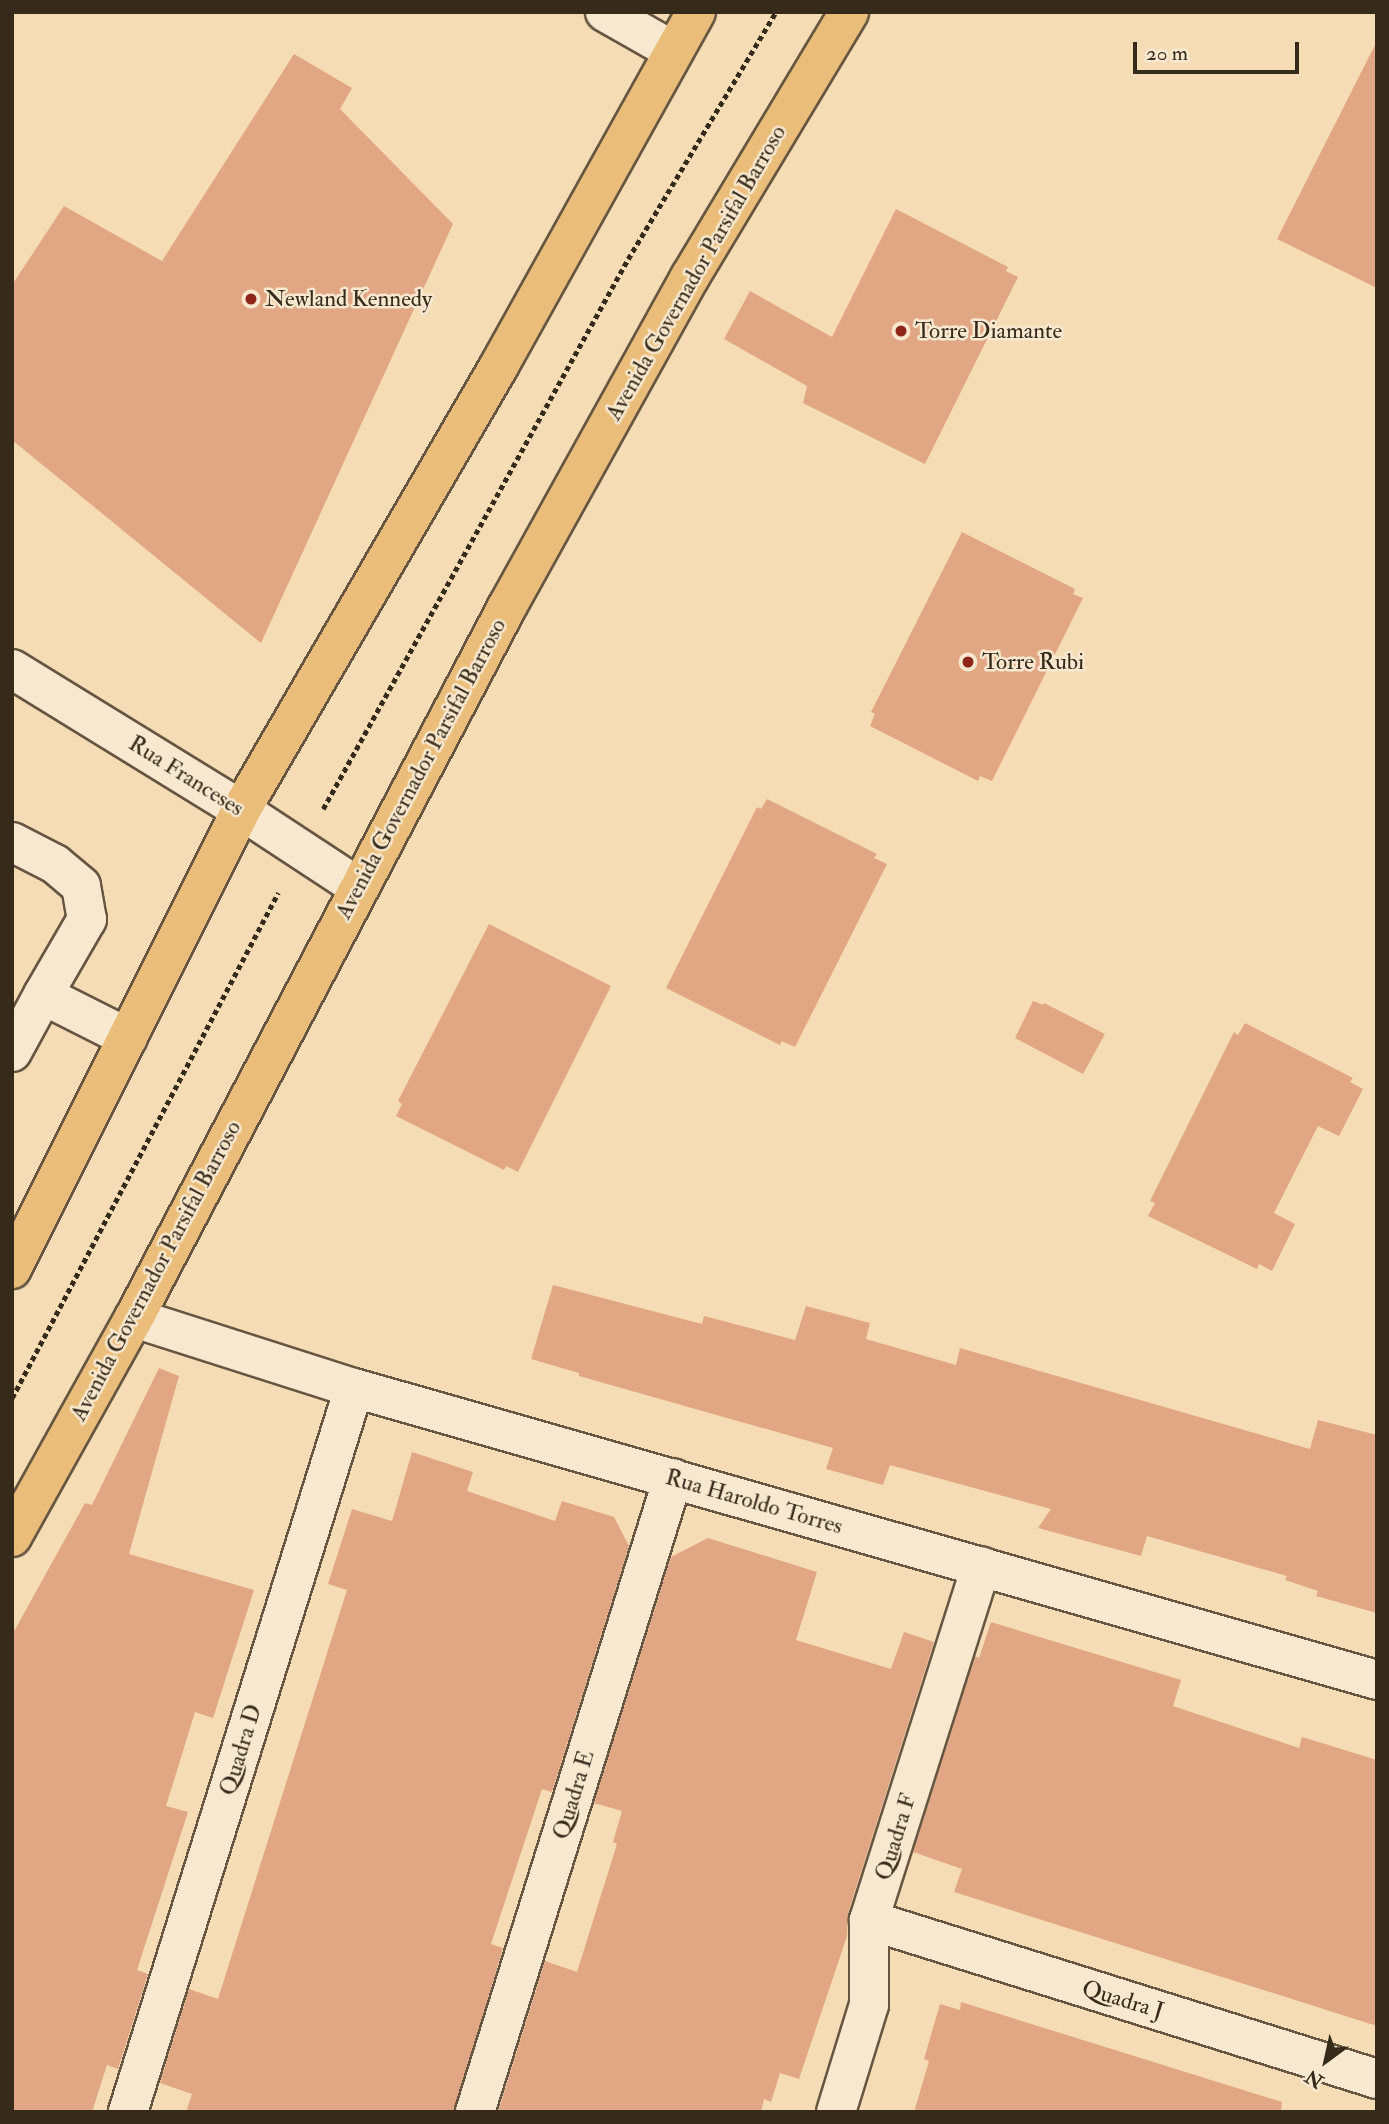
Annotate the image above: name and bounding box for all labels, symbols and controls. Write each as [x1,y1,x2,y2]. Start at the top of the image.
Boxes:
scale bar [1137,28,1303,72]
text: 20 m [1146,40,1188,67]
street label: Avenida Governador Parsifal Barroso [600,120,792,426]
place label: Newland Kennedy [265,285,432,313]
marker: Newland Kennedy [243,291,259,307]
place label: Torre Diamante [915,317,1062,345]
marker: Torre Diamante [893,323,909,339]
street label: Avenida Governador Parsifal Barroso [330,614,512,924]
place label: Torre Rubi [982,648,1084,676]
marker: Torre Rubi [960,654,976,670]
street label: Rua Franceses [123,730,249,822]
street label: Avenida Governador Parsifal Barroso [65,1116,247,1426]
street label: Rua Haroldo Torres [662,1464,846,1540]
street label: Quadra D [214,1701,268,1799]
street label: Quadra E [547,1747,601,1843]
street label: Quadra F [870,1790,922,1884]
street label: Quadra J [1079,1974,1167,2026]
north arrow [1291,2026,1361,2096]
text: N [1301,2064,1328,2093]

